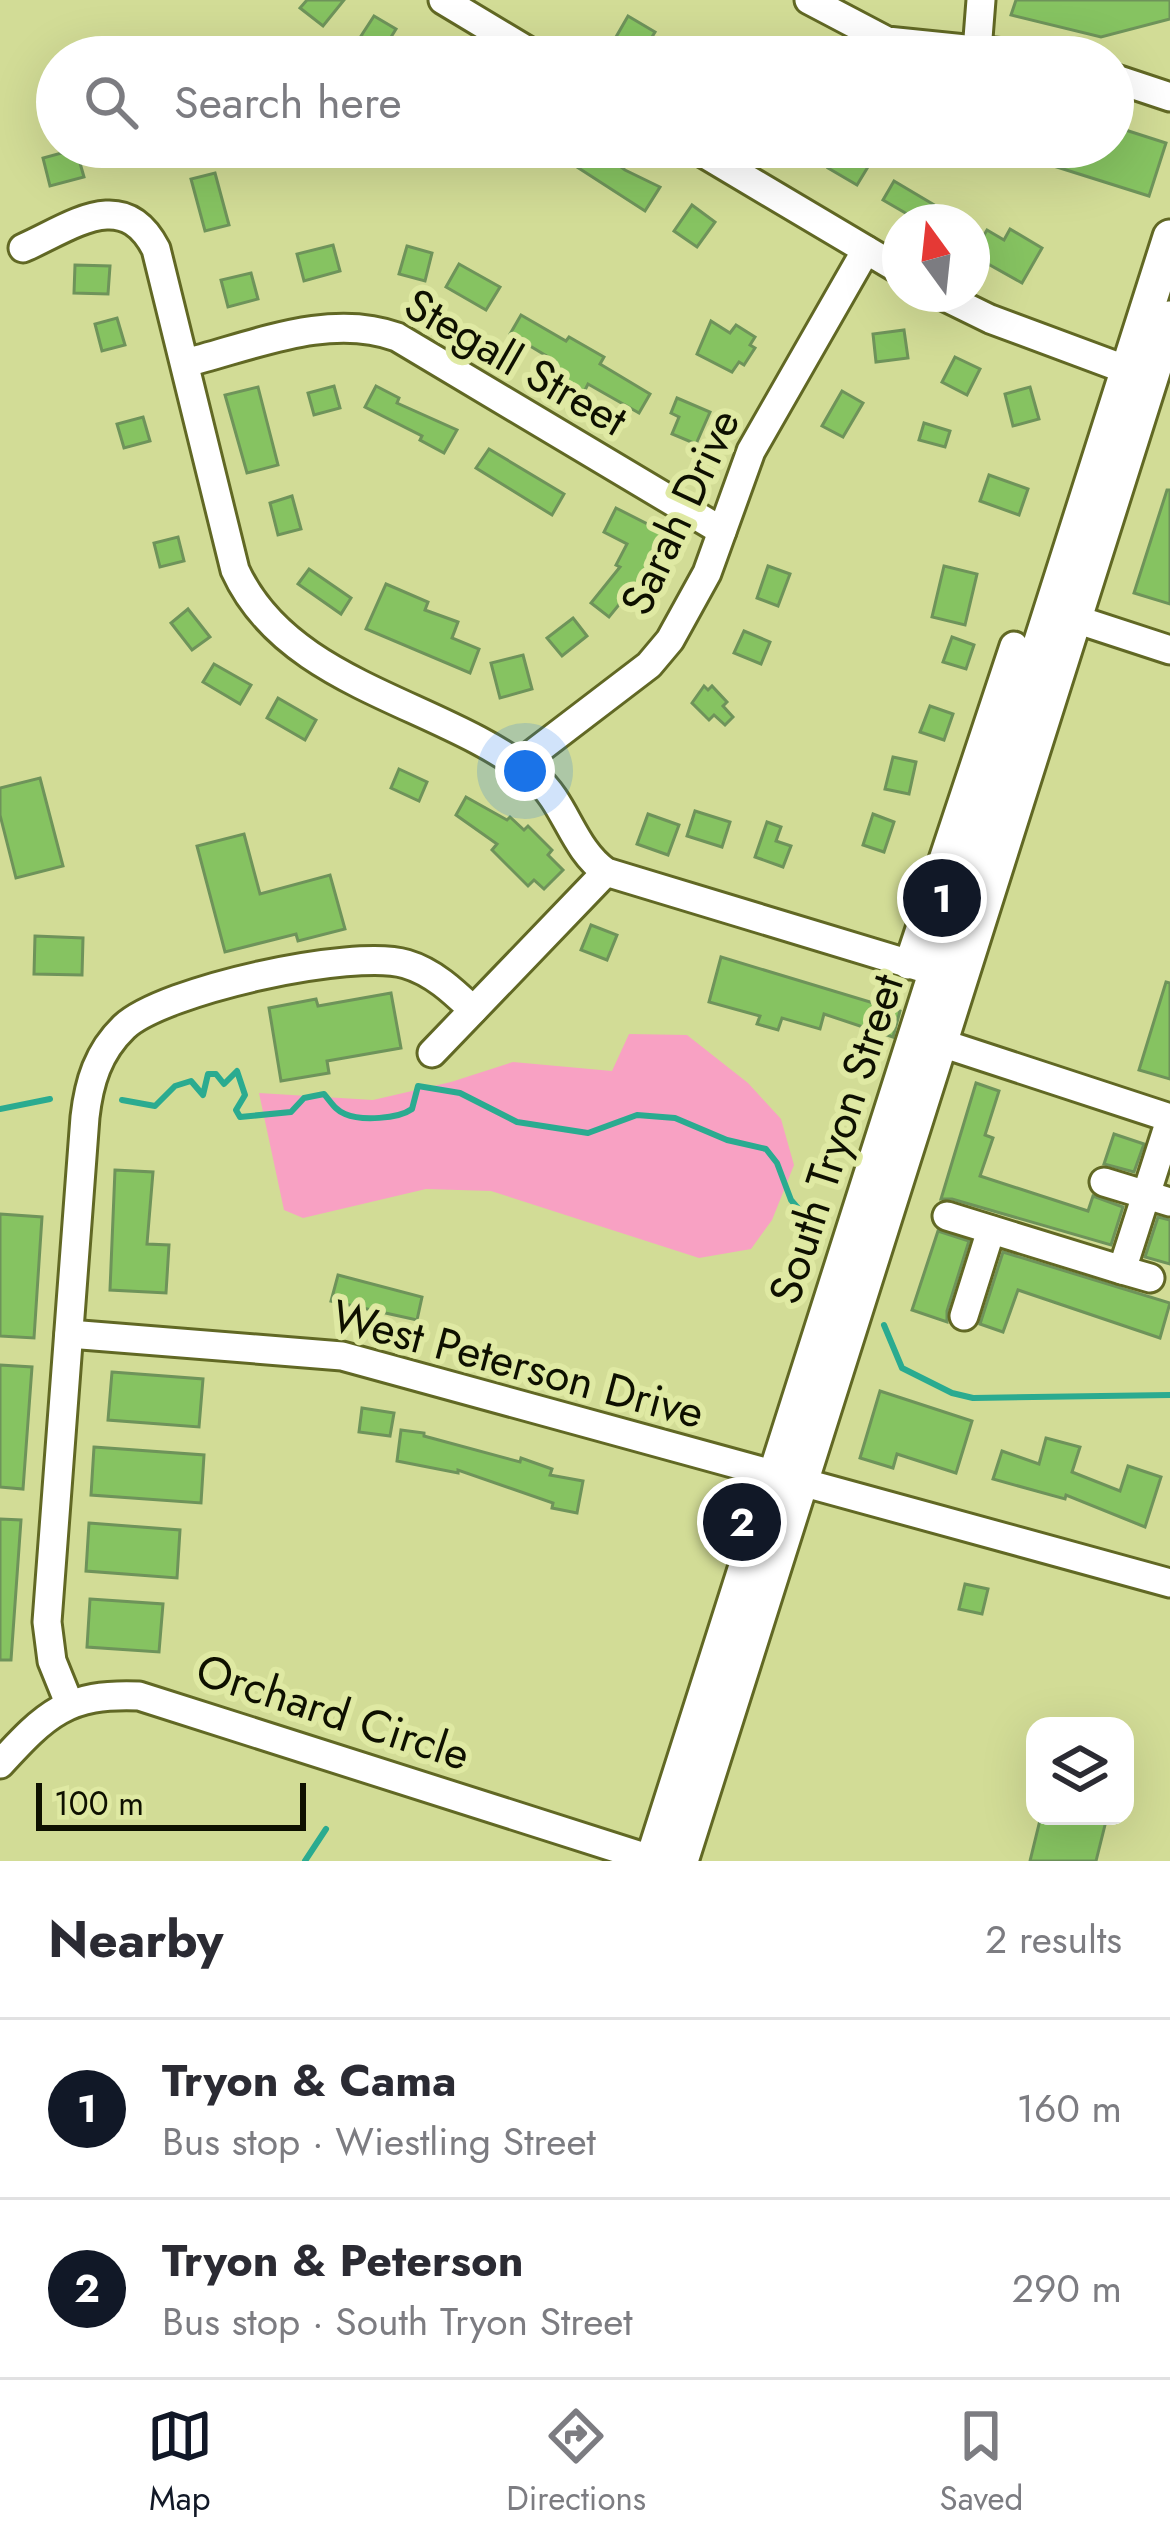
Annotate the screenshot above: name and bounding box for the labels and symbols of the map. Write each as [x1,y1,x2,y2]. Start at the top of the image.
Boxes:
north arrow [882,204,990,312]
street label: Stegall Street [393,272,640,452]
street label: Sarah Drive [604,398,756,626]
your location [495,741,555,801]
pin: 1 [903,853,981,943]
street label: South Tryon Street [752,966,920,1312]
street label: West Peterson Drive [325,1283,711,1445]
pin: 2 [703,1477,781,1567]
street label: Orchard Circle [188,1637,478,1787]
scale bar [36,1777,306,1830]

